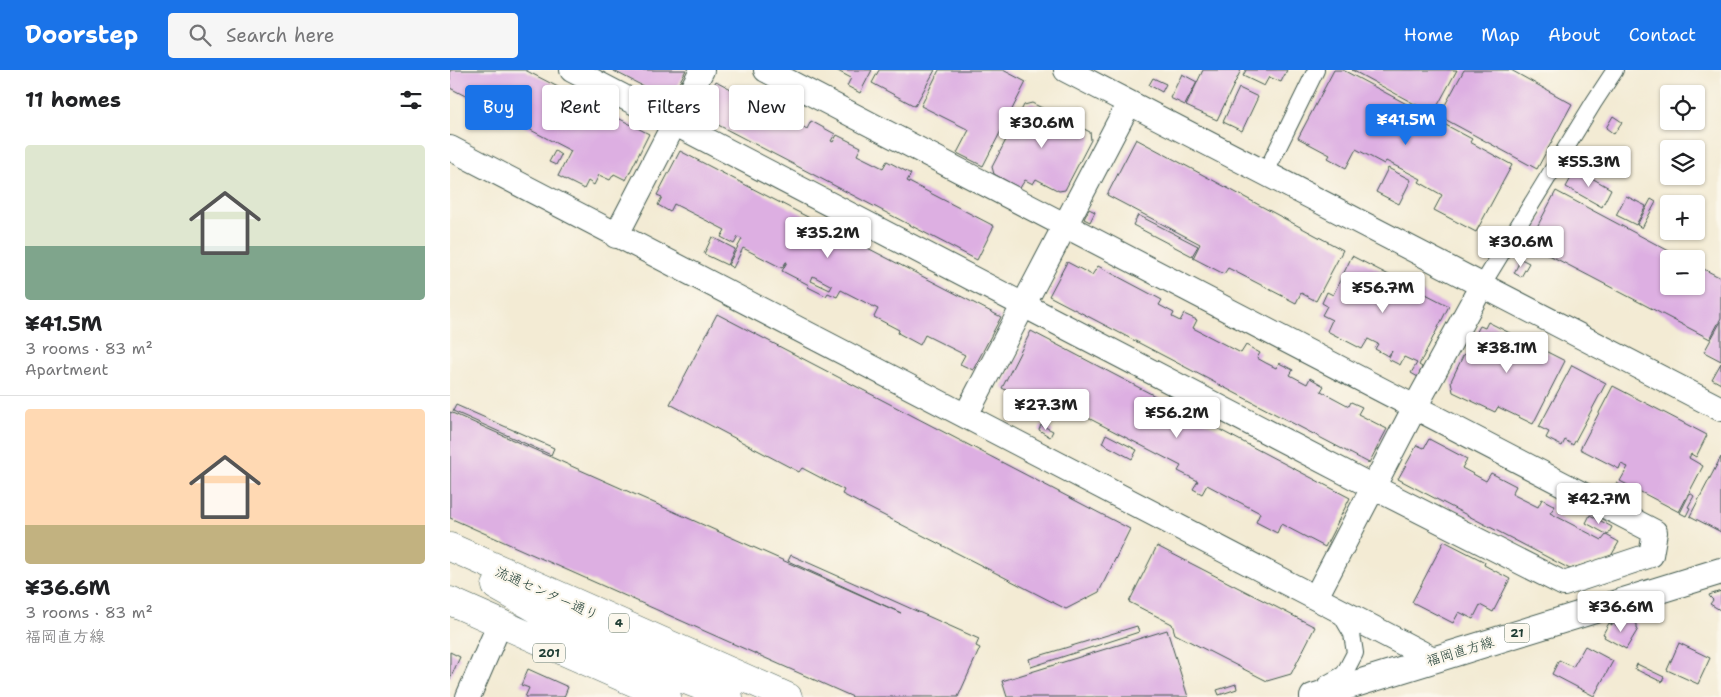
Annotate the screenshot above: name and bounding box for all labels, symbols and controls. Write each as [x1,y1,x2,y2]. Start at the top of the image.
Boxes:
search box [168,13,518,58]
text: Doorstep [25,19,138,51]
icon: search [186,21,214,49]
text: Search here [226,23,335,48]
text: Home [1404,23,1453,47]
text: Map [1481,23,1520,47]
text: About [1548,23,1601,47]
text: Contact [1629,23,1696,47]
chip: Buy [465,85,532,130]
chip: Rent [542,85,619,130]
chip: Filters [629,85,719,130]
chip: New [729,85,804,130]
map controls [1660,85,1705,295]
button: locate [1660,85,1705,130]
text: 11 homes [25,86,121,114]
icon: filters [397,86,425,114]
pin: ¥41.5M [1365,104,1447,146]
pin: ¥30.6M [1001,106,1083,149]
text: ¥41.5M [1377,109,1435,130]
text: ¥30.6M [1010,112,1074,133]
button: layers [1660,140,1705,185]
pin: ¥55.3M [1548,146,1630,188]
text: ¥55.3M [1558,151,1620,172]
icon: home [180,178,270,268]
button: + [1660,195,1705,240]
pin: ¥35.2M [787,216,869,259]
text: ¥35.2M [796,222,860,243]
pin: ¥30.6M [1480,226,1562,268]
text: ¥30.6M [1489,231,1553,252]
button: − [1660,250,1705,295]
pin: ¥56.7M [1342,272,1424,314]
text: ¥56.7M [1352,277,1414,298]
text: ¥41.5M [25,310,102,338]
pin: ¥38.1M [1466,332,1548,374]
text: ¥38.1M [1477,337,1537,358]
text: 3 rooms · 83 m² [25,338,153,359]
text: Apartment [25,359,108,380]
pin: ¥27.3M [1005,388,1087,431]
text: ¥27.3M [1014,394,1078,415]
pin: ¥56.2M [1136,396,1218,439]
text: ¥56.2M [1145,402,1209,423]
icon: home [180,442,270,532]
pin: ¥42.7M [1558,482,1640,525]
text: ¥42.7M [1568,488,1631,509]
street label: 流通センター通り [492,562,602,624]
text: ¥36.6M [25,574,110,602]
pin: ¥36.6M [1580,590,1662,633]
text: ¥36.6M [1588,596,1654,617]
text: 3 rooms · 83 m² [25,602,153,623]
road number: 4 [609,614,629,632]
road number: 21 [1504,624,1530,642]
text: 福岡直方線 [25,626,105,647]
street label: 福岡直方線 [1424,632,1496,670]
road number: 201 [533,644,565,662]

